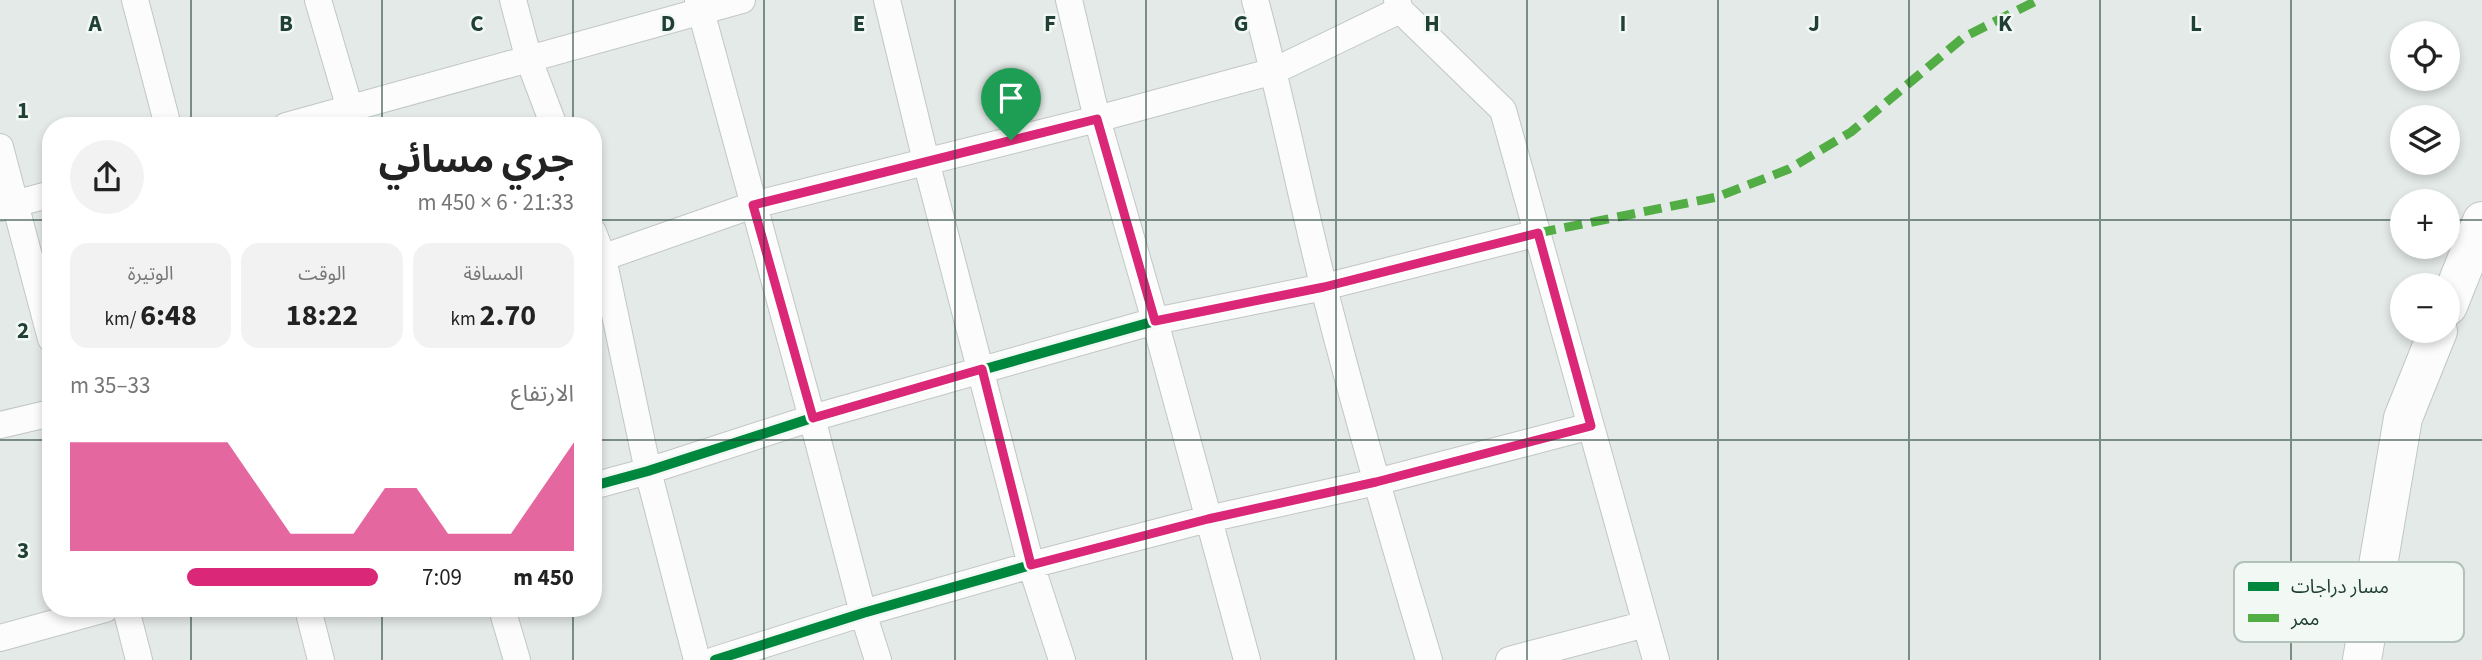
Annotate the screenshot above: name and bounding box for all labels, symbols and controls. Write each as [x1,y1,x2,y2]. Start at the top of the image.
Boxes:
text: A [87,7,102,40]
text: B [279,7,293,40]
text: C [470,7,484,40]
text: D [661,7,675,40]
text: E [853,7,865,40]
text: F [1044,7,1056,40]
text: G [1234,7,1248,40]
text: H [1424,7,1440,40]
text: I [1620,7,1626,40]
text: J [1808,7,1820,40]
text: K [1998,7,2013,40]
text: L [2190,7,2202,40]
map controls [2390,21,2460,343]
button: locate [2390,21,2460,91]
pin [981,68,1041,140]
icon: arrive [992,79,1030,117]
text: 1 [17,94,29,127]
button: layers [2390,105,2460,175]
text: جري مسائي [379,133,574,187]
button: share [70,140,144,214]
text: 21:33 · 6 × 450 m [418,186,574,219]
button: + [2390,189,2460,259]
text: الوتيرة [128,261,174,288]
text: الوقت [298,261,346,288]
text: المسافة [463,261,523,288]
button: − [2390,273,2460,343]
text: 6:48 [140,294,197,337]
text: 18:22 [286,294,358,337]
text: 2.70 [480,294,536,337]
text: /km [105,306,140,333]
text: km [451,306,480,333]
text: 2 [17,314,29,347]
text: 33–35 m [70,369,150,402]
text: الارتفاع [511,377,574,410]
text: 3 [17,534,29,567]
text: 7:09 [422,561,462,594]
text: 450 m [513,561,574,594]
legend [2234,562,2464,642]
text: مسار دراجات [2291,574,2389,601]
text: ممر [2290,606,2319,633]

